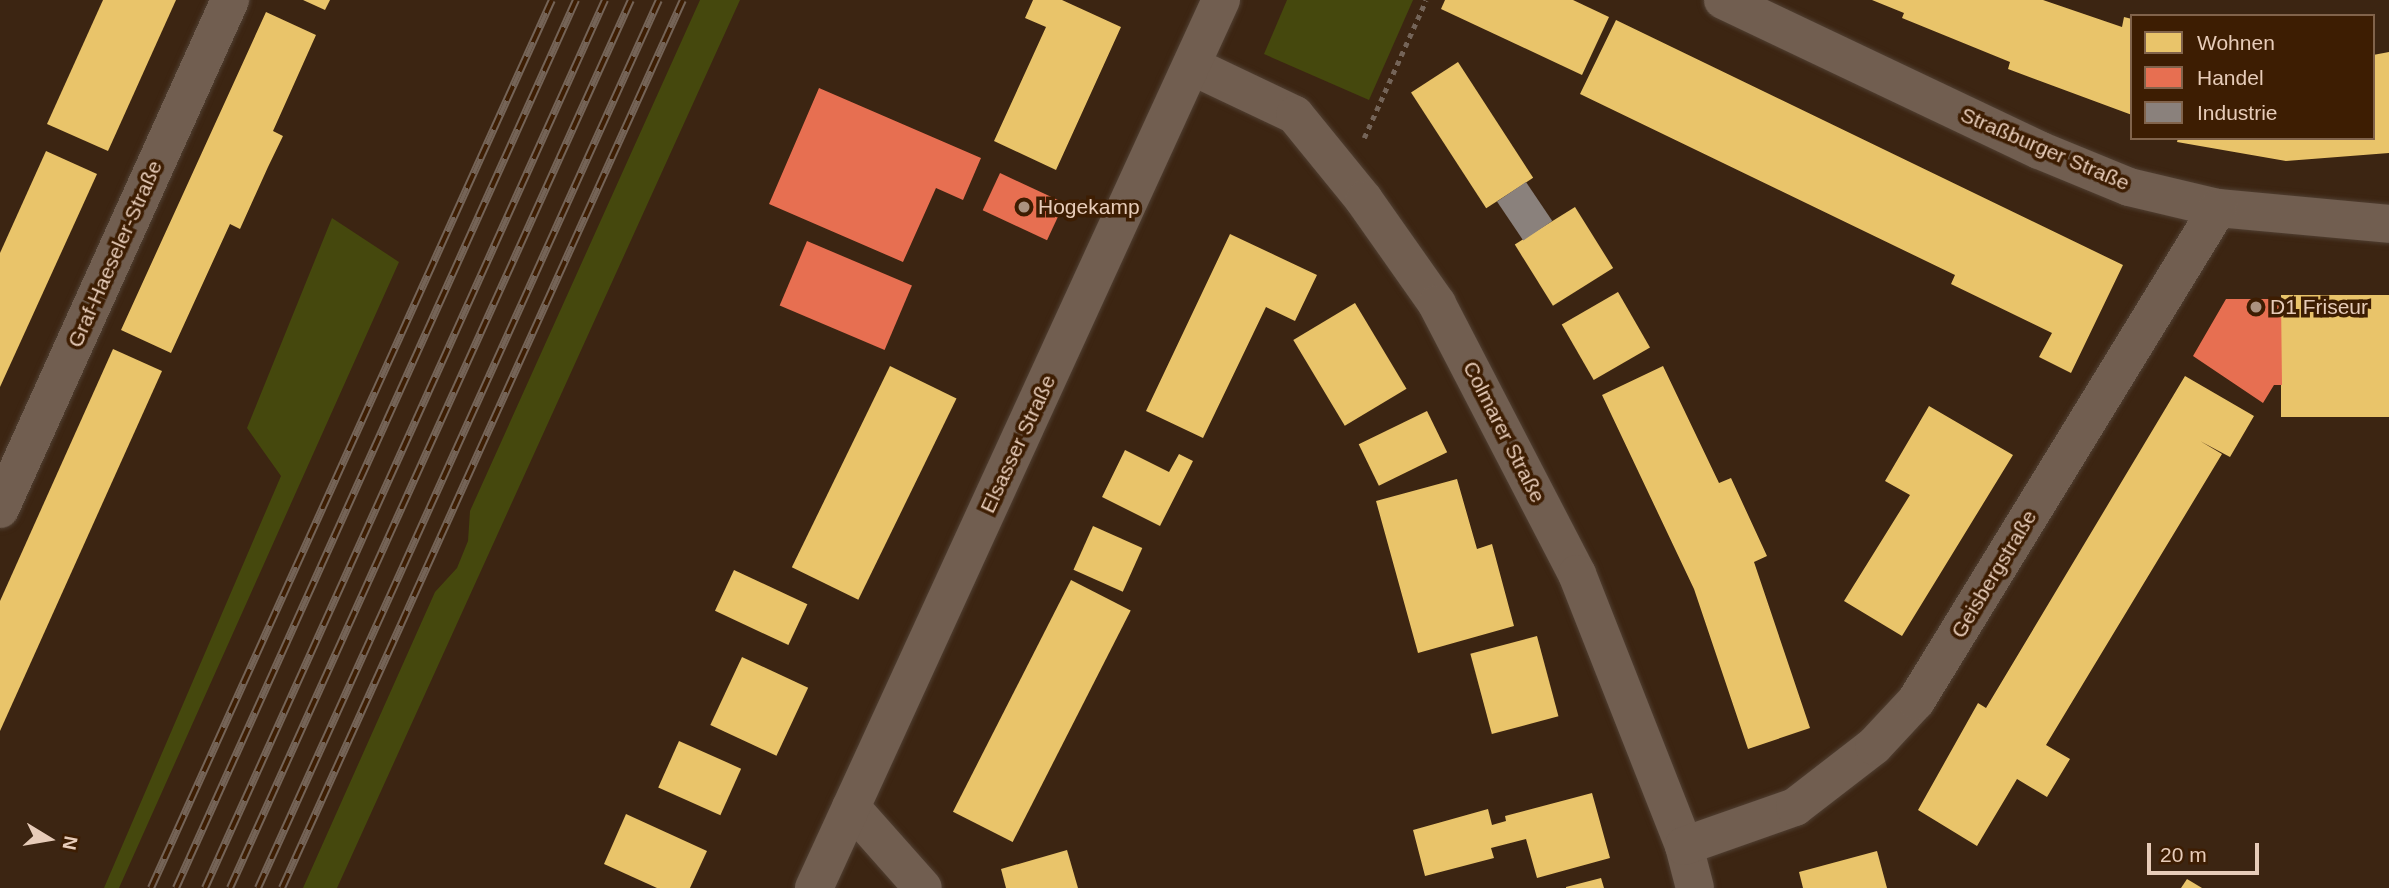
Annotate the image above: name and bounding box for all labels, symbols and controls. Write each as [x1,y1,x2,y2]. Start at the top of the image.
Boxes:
legend [2130,14,2375,140]
text: Wohnen [2197,31,2275,54]
text: Handel [2197,66,2264,89]
text: Industrie [2197,101,2278,124]
street label: Straßburger Straße [1957,102,2133,196]
street label: Graf-Haeseler-Straße [62,157,168,351]
place label: Hogekamp [1038,194,1140,220]
marker: Hogekamp [1016,199,1032,215]
place label: D1 Friseur [2270,294,2368,320]
marker: D1 Friseur [2248,299,2264,315]
street label: Colmarer Straße [1458,357,1550,507]
street label: Elsasser Straße [975,371,1061,517]
street label: Geisbergstraße [1946,505,2042,643]
north arrow [14,804,84,874]
scale bar [2151,828,2263,872]
text: N [58,834,82,852]
text: 20 m [2160,843,2207,866]

